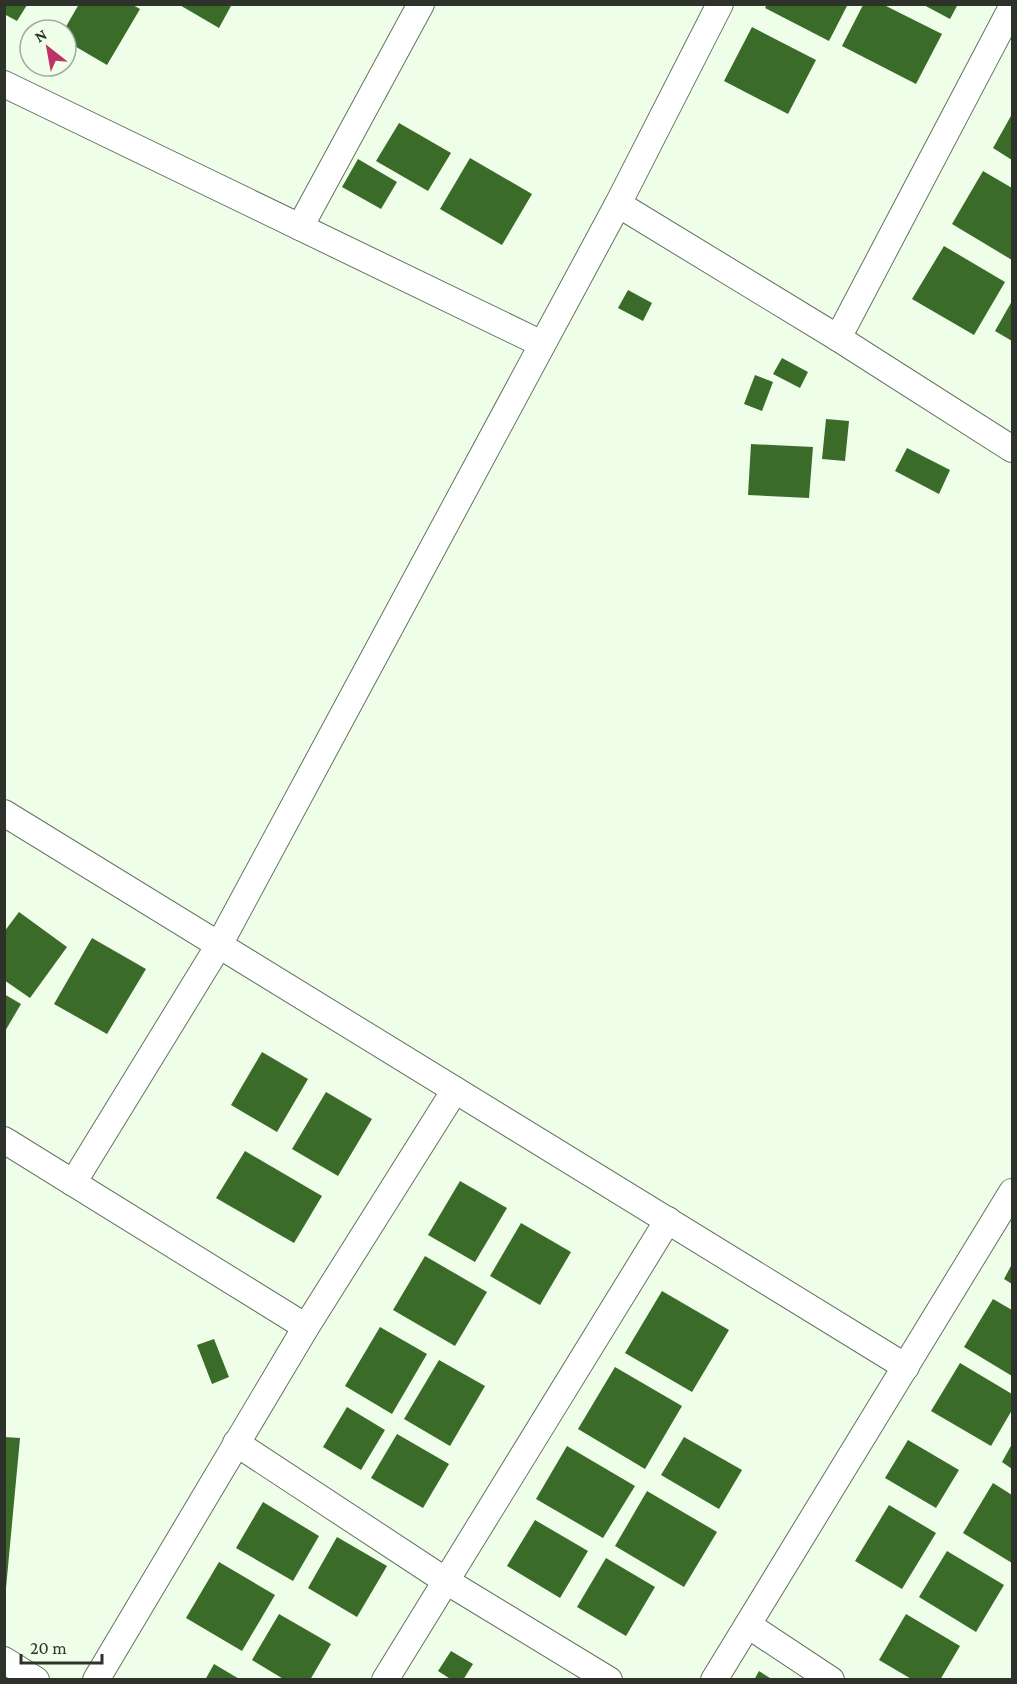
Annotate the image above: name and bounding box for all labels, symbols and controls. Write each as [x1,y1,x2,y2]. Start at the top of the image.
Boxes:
north arrow [18,18,78,78]
text: N [31,25,50,46]
scale bar [21,1627,102,1665]
text: 20 m [30,1638,67,1658]

